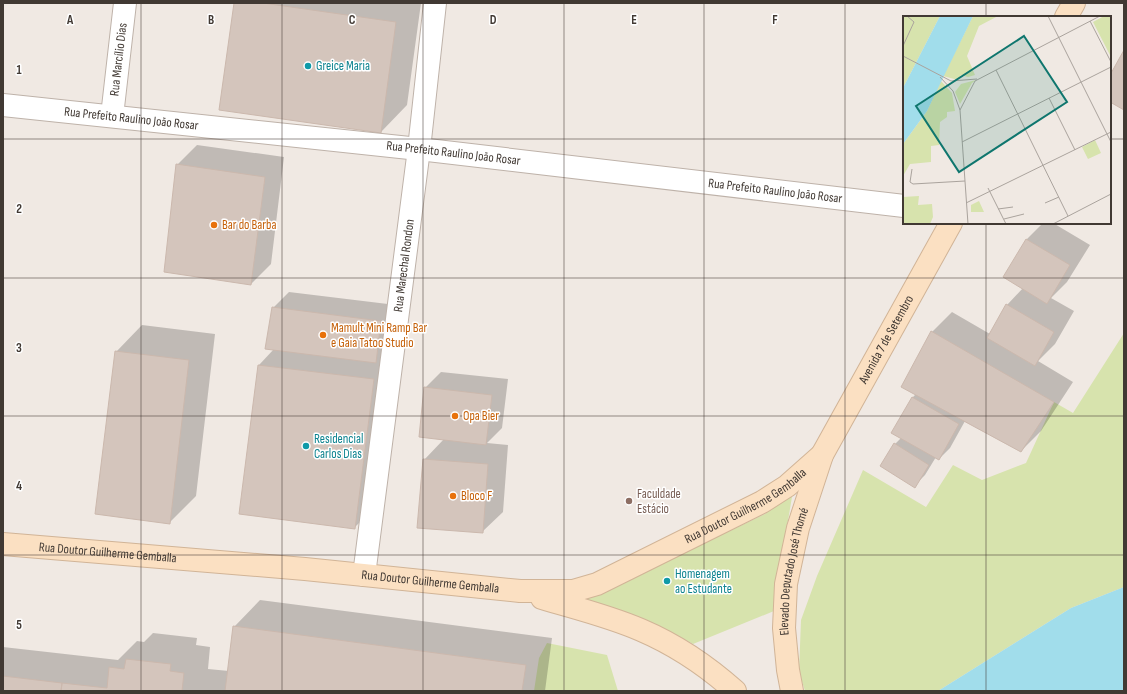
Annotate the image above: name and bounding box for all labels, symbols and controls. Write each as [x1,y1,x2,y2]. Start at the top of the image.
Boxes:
text: A [66,12,74,28]
text: B [208,12,214,28]
text: C [349,12,356,28]
text: D [490,12,497,28]
text: E [631,12,637,28]
text: F [772,12,778,28]
inset map [903,16,1111,224]
street label: Rua Marcílio Dias [106,22,131,97]
place label: Greice Maria [316,58,370,74]
marker: Greice Maria [303,61,313,71]
text: 1 [16,62,22,78]
street label: Rua Prefeito Raulino João Rosar [63,104,200,134]
street label: Rua Prefeito Raulino João Rosar [386,138,522,169]
street label: Rua Prefeito Raulino João Rosar [707,175,843,207]
text: 2 [16,201,22,217]
place label: Bar do Barba [222,217,276,233]
street label: Rua Marechal Rondon [390,218,418,313]
marker: Bar do Barba [209,220,219,230]
street label: Avenida 7 de Setembro [855,292,917,387]
place label: Mamult Mini Ramp Bar e Gaia Tatoo Studio [331,320,428,351]
marker: Mamult Mini Ramp Bar e Gaia Tatoo Studio [318,330,328,340]
text: 3 [16,340,22,356]
place label: Opa Bier [463,408,499,424]
marker: Opa Bier [450,411,460,421]
place label: Residencial Carlos Dias [314,431,363,462]
marker: Residencial Carlos Dias [301,441,311,451]
street label: Rua Doutor Guilherme Gemballa [682,465,810,547]
text: 4 [16,478,22,494]
place label: Faculdade Estácio [637,486,681,517]
place label: Bloco F [461,488,492,504]
marker: Bloco F [448,491,458,501]
marker: Faculdade Estácio [624,496,634,506]
street label: Elevado Deputado José Thomé [776,506,812,636]
street label: Rua Doutor Guilherme Gemballa [38,539,177,566]
place label: Homenagem ao Estudante [675,566,732,597]
street label: Rua Doutor Guilherme Gemballa [361,567,500,597]
marker: Homenagem ao Estudante [662,576,672,586]
text: 5 [16,617,22,633]

